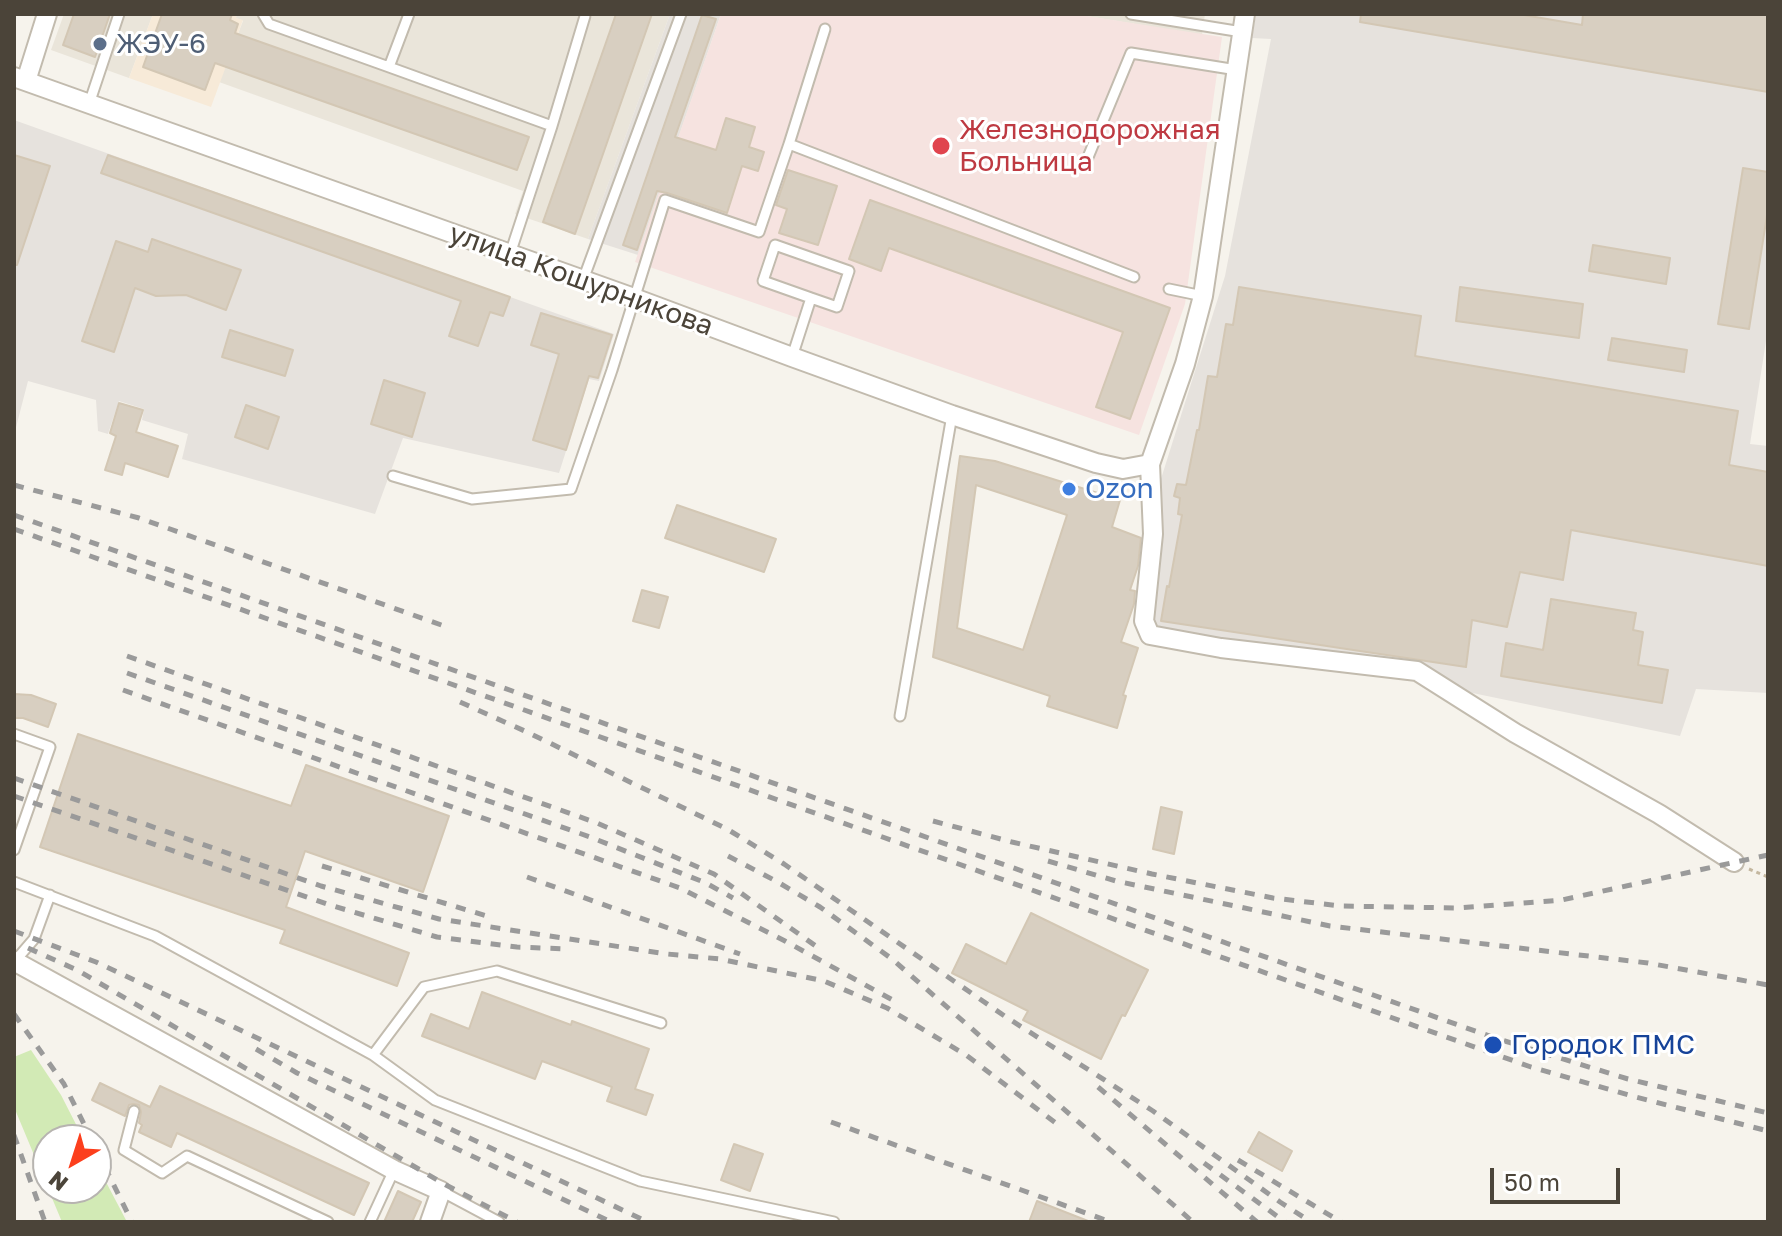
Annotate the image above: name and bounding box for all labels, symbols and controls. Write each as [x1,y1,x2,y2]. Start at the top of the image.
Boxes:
place label: ЖЭУ-6 [116,27,206,61]
marker: ЖЭУ-6 [91,35,109,53]
place label: Железнодорожная Больница [959,113,1221,179]
marker: Железнодорожная Больница [930,135,952,157]
street label: улица Кошурникова [444,217,718,343]
place label: Ozon [1085,472,1154,506]
marker: Ozon [1060,480,1078,498]
place label: Городок ПМС [1511,1028,1695,1062]
marker: Городок ПМС [1482,1034,1504,1056]
north arrow [32,1124,112,1204]
scale bar [1494,1152,1624,1202]
text: N [43,1166,73,1197]
text: 50 m [1504,1167,1560,1196]

